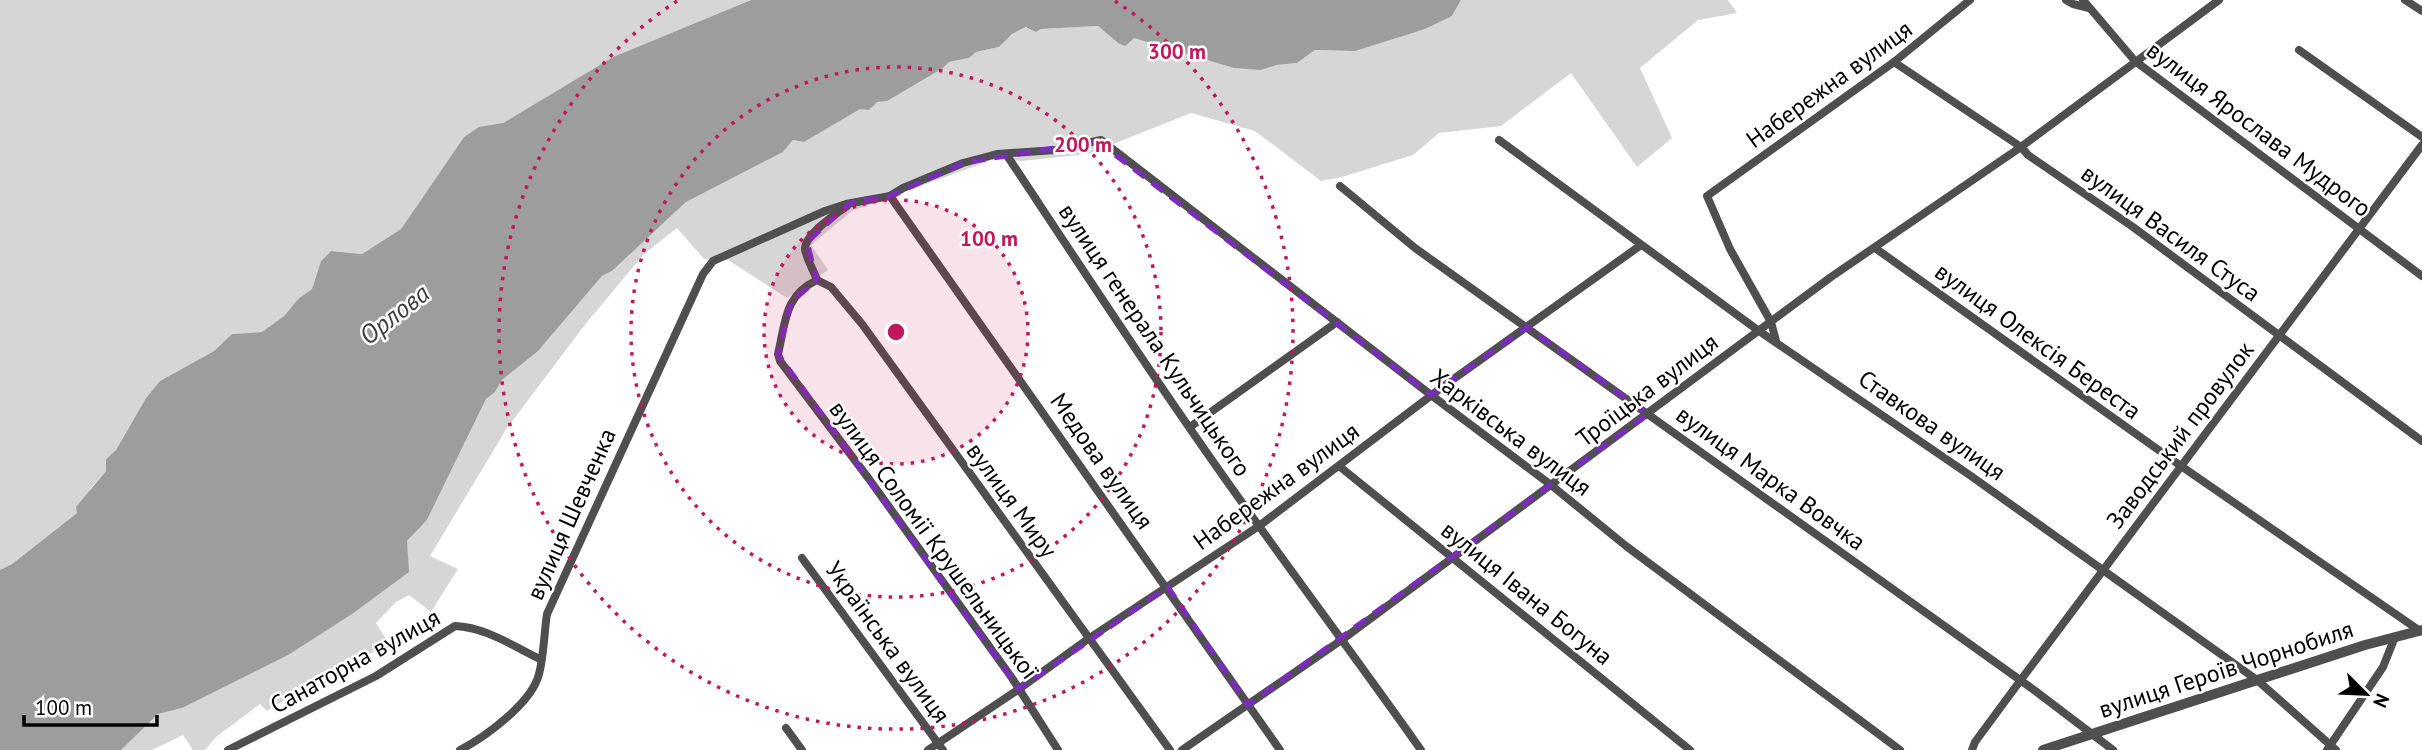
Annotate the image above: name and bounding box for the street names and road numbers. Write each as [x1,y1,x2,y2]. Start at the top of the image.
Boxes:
street label: Набережна вулиця [1740,13,1918,155]
street label: вулиця Ярослава Мудрого [2140,34,2378,224]
street label: вулиця Василя Стуса [2075,157,2267,309]
street label: вулиця генерала Кульчицького [1052,198,1258,482]
street label: вулиця Олексія Береста [1929,256,2147,426]
street label: Троїцька вулиця [1570,327,1724,453]
street label: Заводський провулок [2099,335,2261,535]
street label: Харківська вулиця [1424,361,1598,503]
street label: Ставкова вулиця [1852,363,2012,487]
street label: Медова вулиця [1044,387,1160,535]
street label: вулиця Соломії Крушельницької [823,395,1045,685]
street label: вулиця Марка Вовчка [1670,399,1872,557]
street label: Набережна вулиця [1187,415,1365,557]
street label: вулиця Шевченка [519,423,623,605]
street label: вулиця Миру [960,436,1064,564]
street label: вулиця Івана Богуна [1435,514,1619,672]
street label: Українська вулиця [819,555,957,729]
street label: Санаторна вулиця [265,602,445,720]
street label: вулиця Героїв Чорнобиля [2095,613,2357,725]

